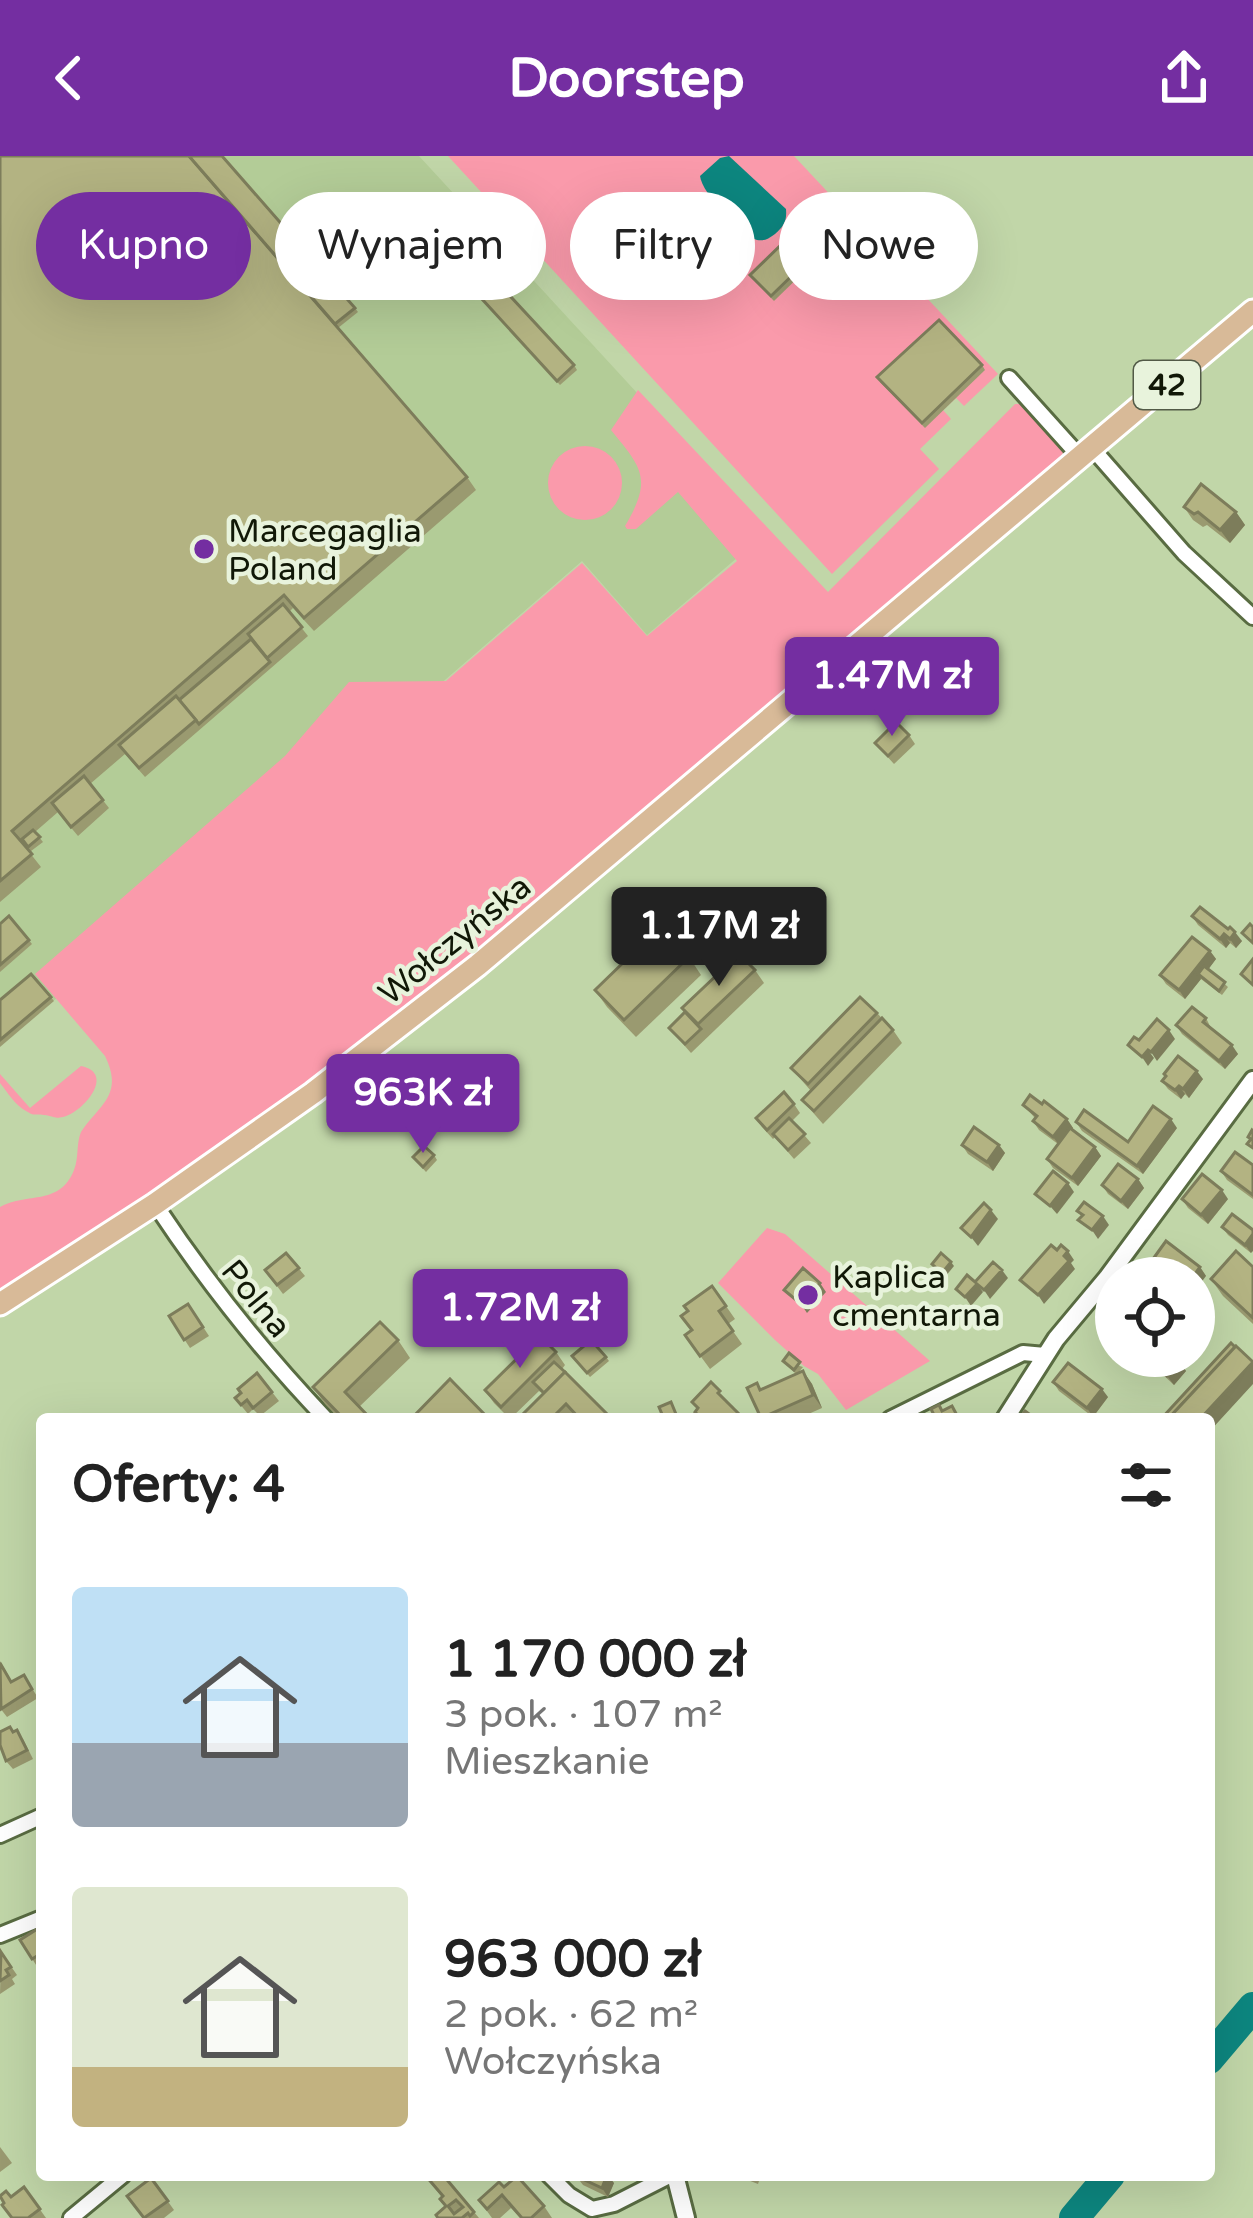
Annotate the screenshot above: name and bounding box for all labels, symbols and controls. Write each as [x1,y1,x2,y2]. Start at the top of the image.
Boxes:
icon: back [36,45,102,111]
icon: share [1151,45,1217,111]
text: Doorstep [508,46,745,111]
chip: Kupno [36,192,251,300]
chip: Wynajem [275,192,546,300]
chip: Filtry [570,192,755,300]
chip: Nowe [779,192,978,300]
road number: 42 [1134,361,1200,409]
place label: Marcegaglia Poland [228,512,422,589]
marker: Marcegaglia Poland [191,536,217,562]
pin: 1.47M zł [768,637,1016,739]
text: 1.47M zł [812,652,972,699]
street label: Wołczyńska [371,867,539,1013]
pin: 1.17M zł [595,887,843,989]
text: 1.17M zł [639,902,799,949]
pin: 963K zł [312,1054,534,1156]
text: 963K zł [353,1069,493,1116]
street label: Polna [213,1252,299,1346]
map controls [1095,1257,1215,1377]
button: locate [1095,1257,1215,1377]
place label: Kaplica cmentarna [832,1258,1001,1335]
pin: 1.72M zł [396,1269,644,1371]
marker: Kaplica cmentarna [795,1282,821,1308]
text: 1.72M zł [440,1284,600,1331]
icon: filters [1113,1452,1179,1518]
text: Oferty: 4 [72,1454,285,1516]
text: 1 170 000 zł [444,1629,747,1691]
icon: home [168,1635,312,1779]
text: 3 pok. · 107 m² [444,1691,723,1738]
text: Mieszkanie [444,1738,650,1785]
text: 963 000 zł [444,1929,701,1991]
icon: home [168,1935,312,2079]
text: 2 pok. · 62 m² [444,1991,698,2038]
text: Wołczyńska [444,2038,662,2085]

